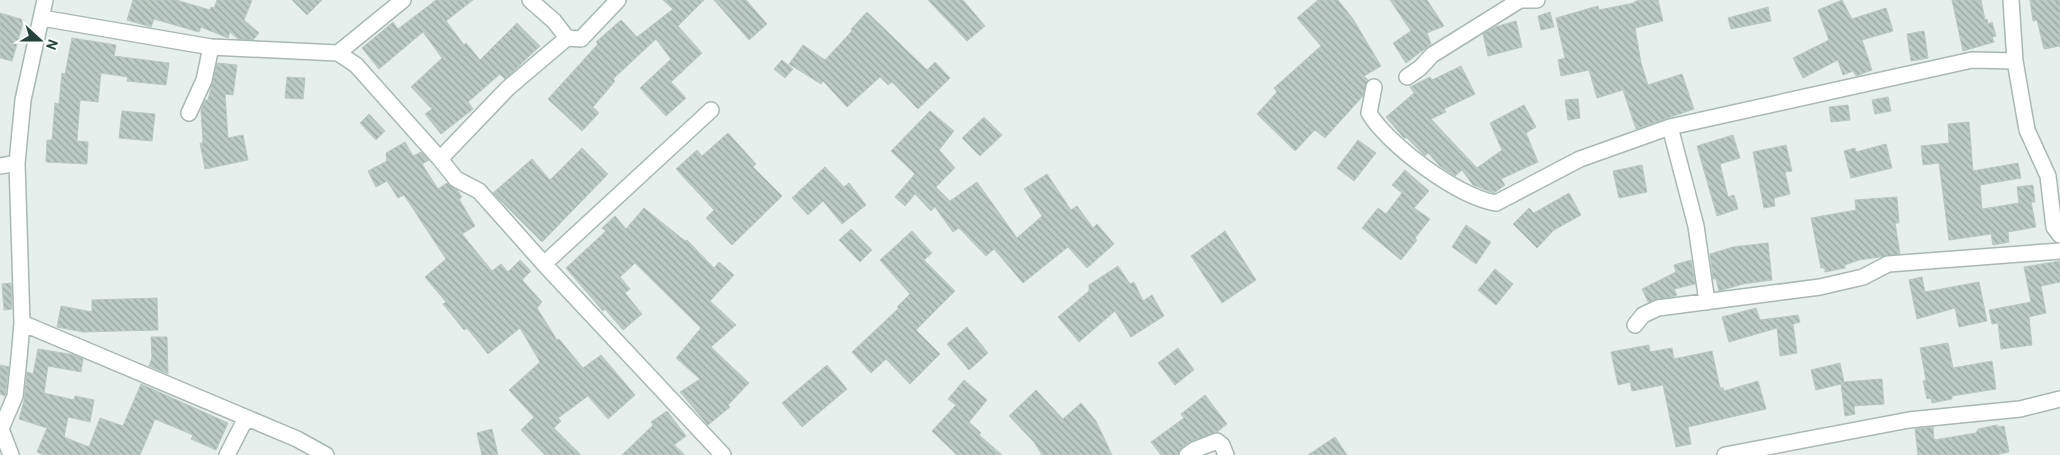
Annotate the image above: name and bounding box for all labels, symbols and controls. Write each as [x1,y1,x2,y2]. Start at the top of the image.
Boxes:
north arrow [15,15,65,65]
text: N [42,37,62,53]

